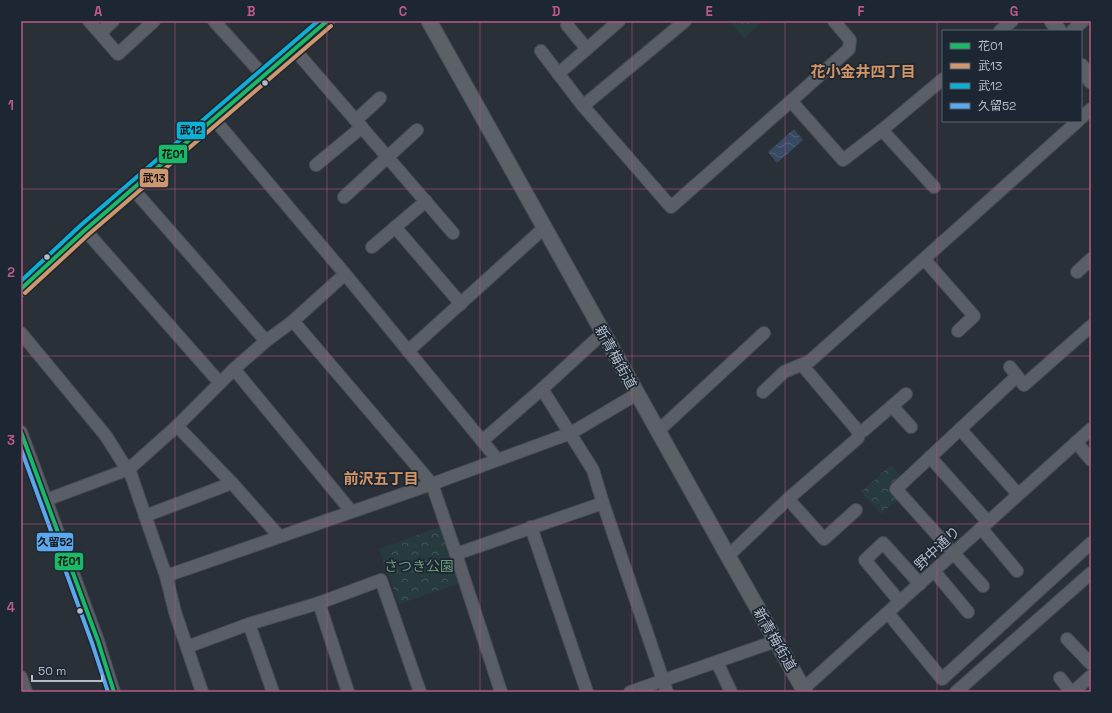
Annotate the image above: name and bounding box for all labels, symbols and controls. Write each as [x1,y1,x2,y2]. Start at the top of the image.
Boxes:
text: A [94,3,103,20]
text: B [247,3,256,20]
text: C [399,3,407,20]
text: D [552,3,561,20]
text: E [705,3,713,20]
text: F [858,3,865,20]
text: G [1010,3,1018,20]
legend [942,30,1082,122]
text: 花01 [978,38,1003,54]
text: 武13 [978,58,1002,74]
district label: 花小金井四丁目 [810,62,916,81]
unlabelled marker [260,78,270,88]
text: 武12 [978,78,1002,94]
text: 1 [8,97,14,114]
text: 久留52 [978,98,1016,114]
line badge: 武12 [176,121,206,140]
text: 武12 [180,123,203,137]
line badge: 花01 [158,144,188,164]
text: 花01 [161,147,185,161]
line badge: 武13 [139,168,169,188]
text: 武13 [143,171,166,185]
unlabelled marker [42,252,52,262]
text: 2 [7,264,15,281]
street label: 新青梅街道 [591,322,641,392]
text: 3 [7,432,15,449]
district label: 前沢五丁目 [343,469,419,488]
street label: 野中通り [910,522,964,574]
line badge: 久留52 [36,532,74,552]
text: 久留52 [37,535,73,549]
line badge: 花01 [54,552,84,571]
text: 花01 [57,554,81,568]
park label: さつき公園 [384,557,454,575]
text: 4 [7,599,15,616]
street label: 新青梅街道 [750,604,800,674]
unlabelled marker [75,606,85,616]
scale bar [32,657,102,683]
text: 50 m [38,663,66,679]

